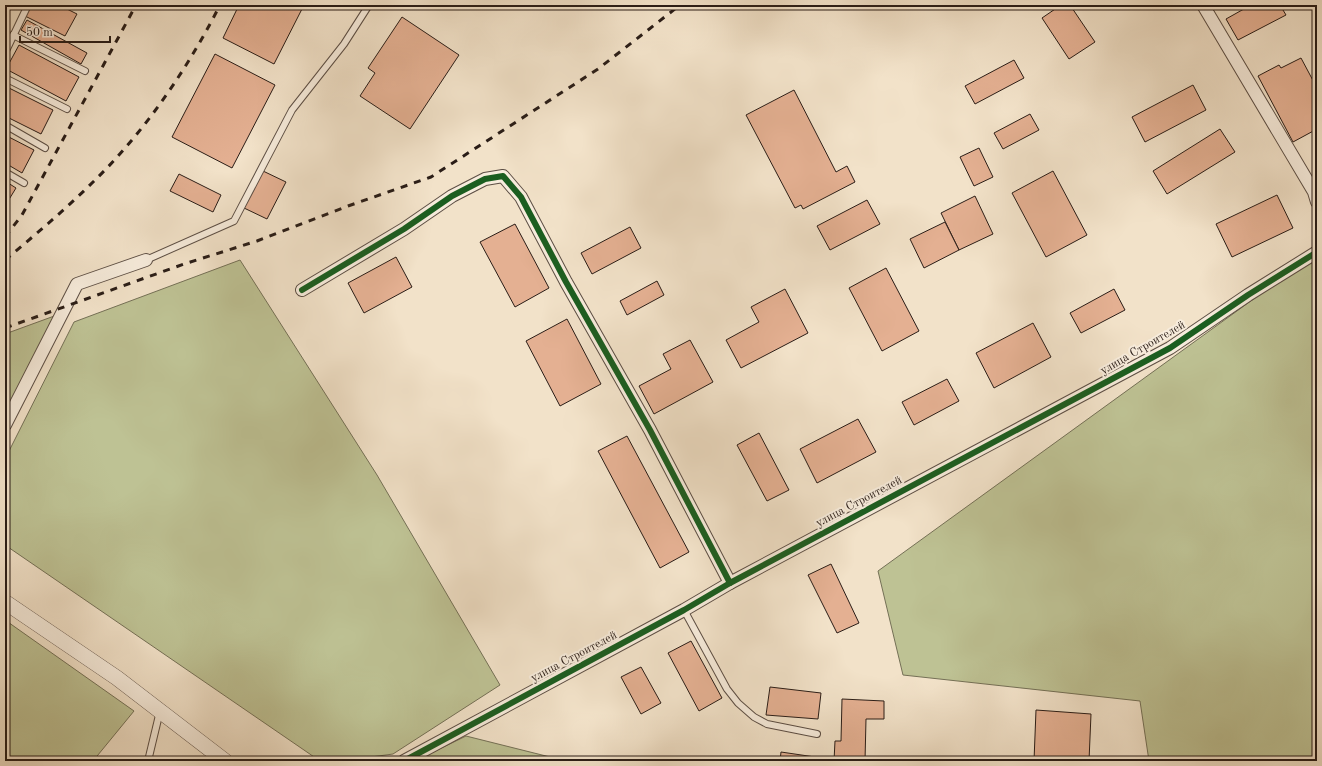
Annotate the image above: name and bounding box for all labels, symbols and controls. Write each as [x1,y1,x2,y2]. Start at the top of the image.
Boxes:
scale bar [20,18,110,44]
text: 50 m [26,26,53,39]
street label: улица Строителей [1099,319,1187,377]
street label: улица Строителей [814,474,904,530]
street label: улица Строителей [529,629,619,685]

